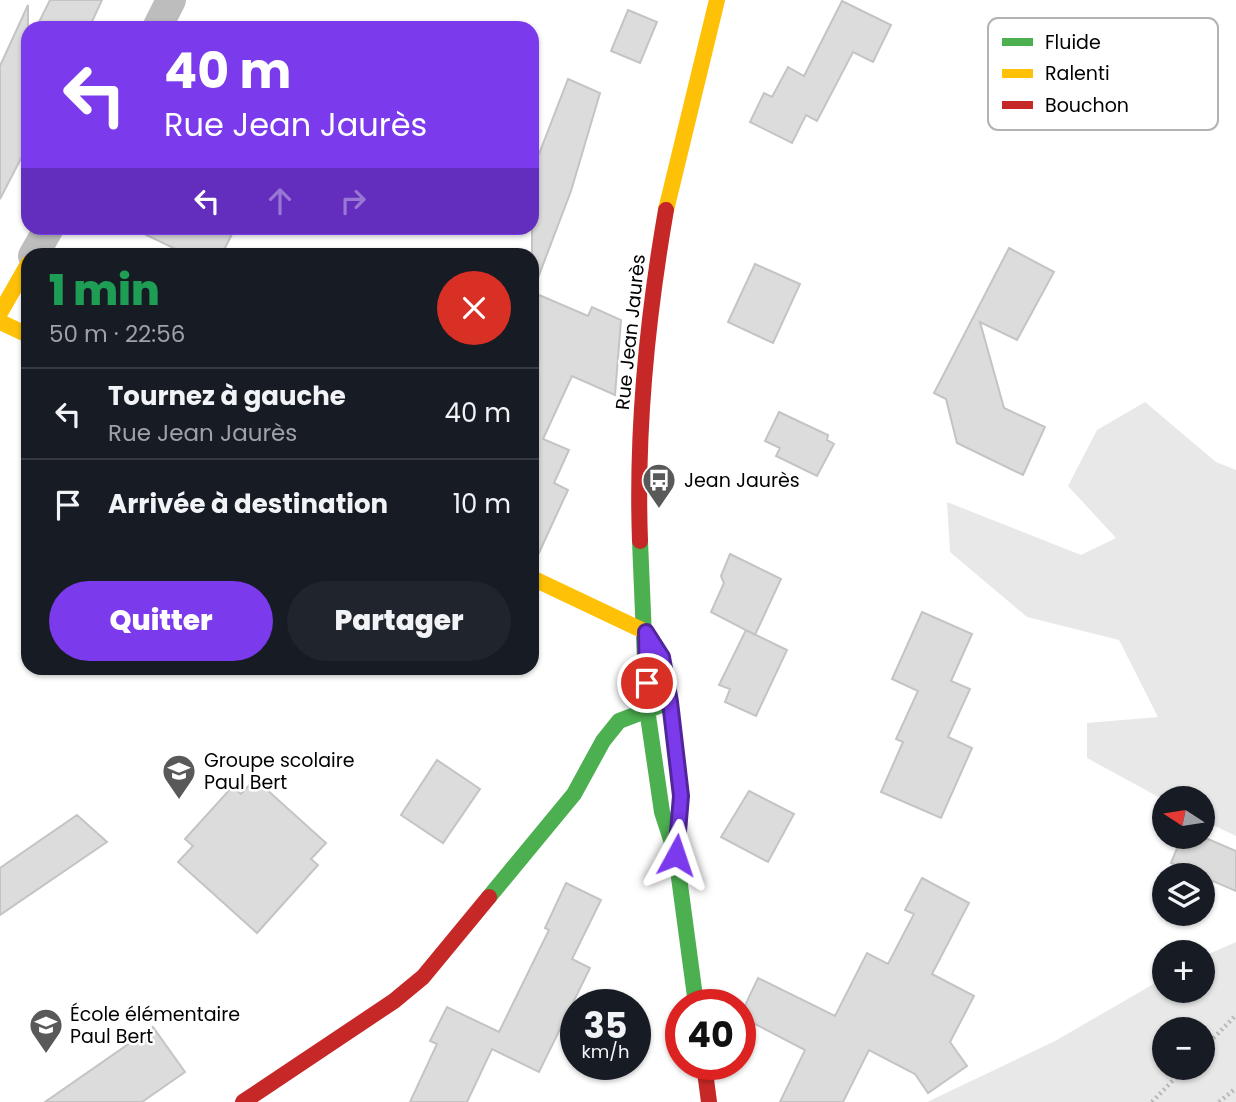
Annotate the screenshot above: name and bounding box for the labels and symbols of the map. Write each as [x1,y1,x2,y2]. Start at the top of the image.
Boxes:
legend [988,18,1218,130]
text: Fluide [1045,29,1101,56]
text: Ralenti [1045,60,1110,87]
text: Bouchon [1045,92,1129,119]
street label: Rue Jean Jaurès [609,253,652,411]
bus stop icon: Jean Jaurès [640,461,678,510]
place label: Jean Jaurès [684,467,800,494]
pin [617,653,677,713]
place label: Groupe scolaire Paul Bert [204,747,355,796]
school or university icon: Groupe scolaire Paul Bert [160,752,198,801]
north arrow [1152,786,1214,849]
position arrow [639,818,713,892]
speed limit sign: 40 [665,989,756,1080]
place label: École élémentaire Paul Bert [70,1001,240,1050]
school or university icon: École élémentaire Paul Bert [27,1006,65,1055]

